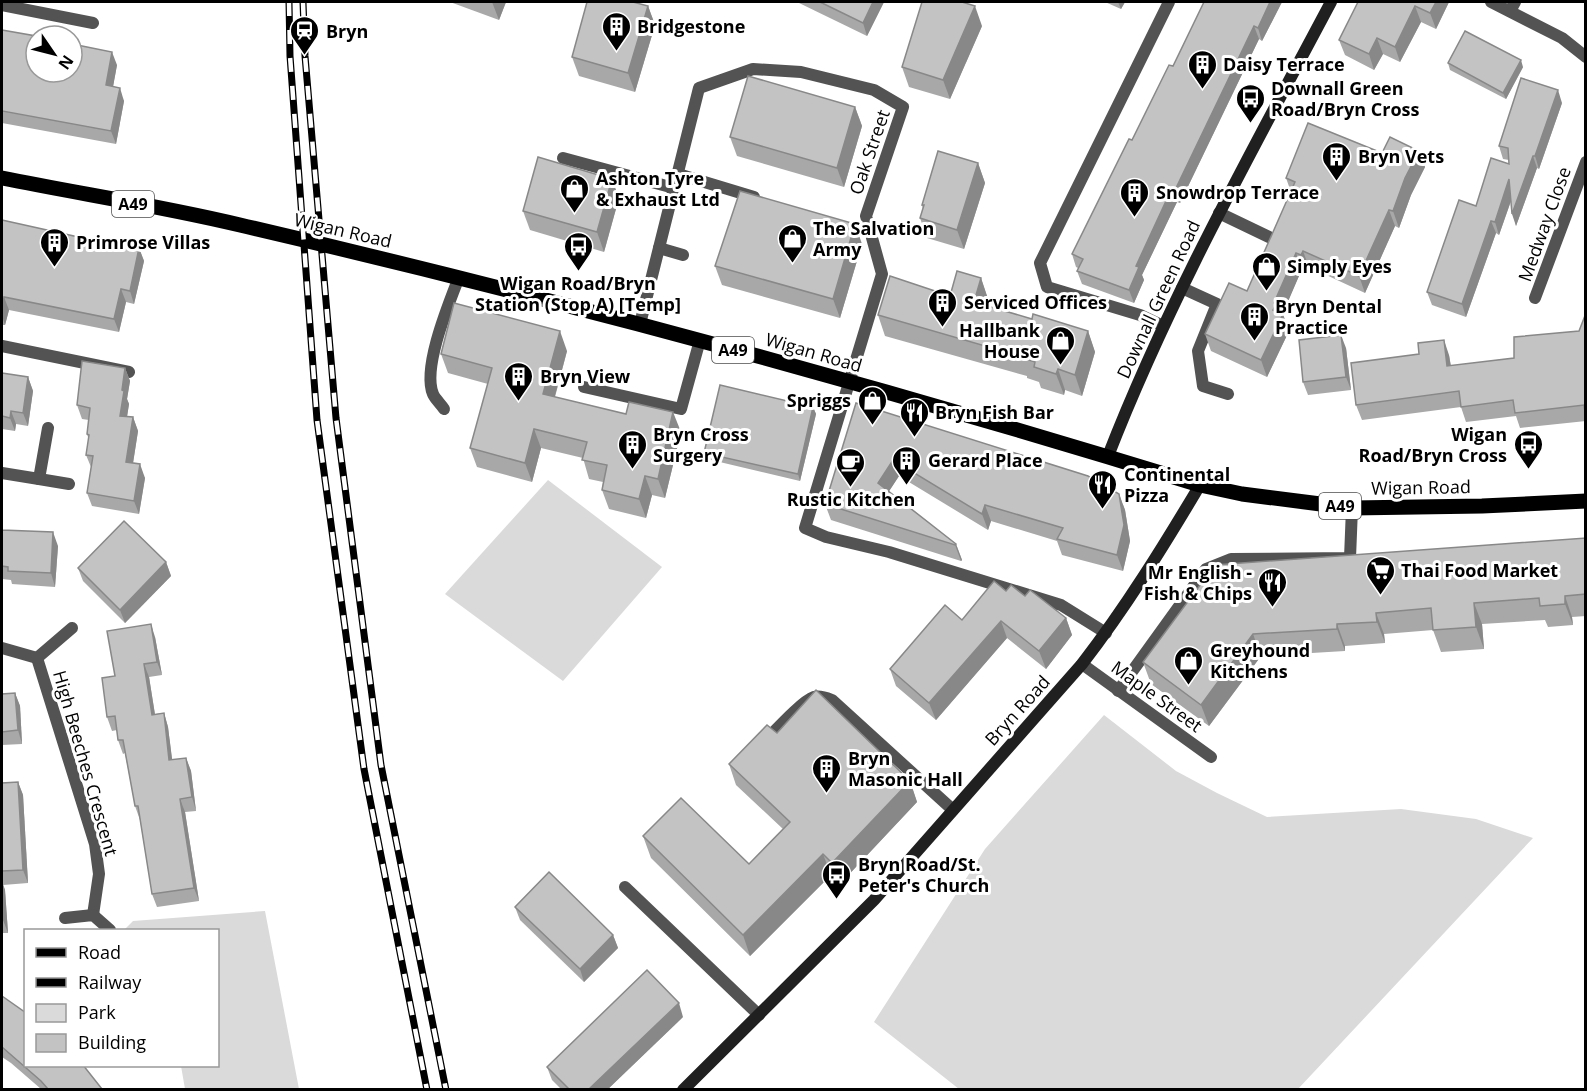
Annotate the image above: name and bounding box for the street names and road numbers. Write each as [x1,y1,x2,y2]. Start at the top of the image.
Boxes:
street label: Oak Street [843,106,895,198]
street label: Medway Close [1512,163,1576,285]
road number: A49 [112,191,154,217]
street label: Wigan Road [292,207,394,253]
street label: Downall Green Road [1111,216,1205,382]
street label: Wigan Road [763,327,865,377]
road number: A49 [712,337,754,363]
street label: Wigan Road [1371,474,1471,500]
road number: A49 [1319,493,1361,519]
street label: Maple Street [1107,655,1207,737]
street label: High Beeches Crescent [48,668,124,858]
street label: Bryn Road [979,670,1055,750]

